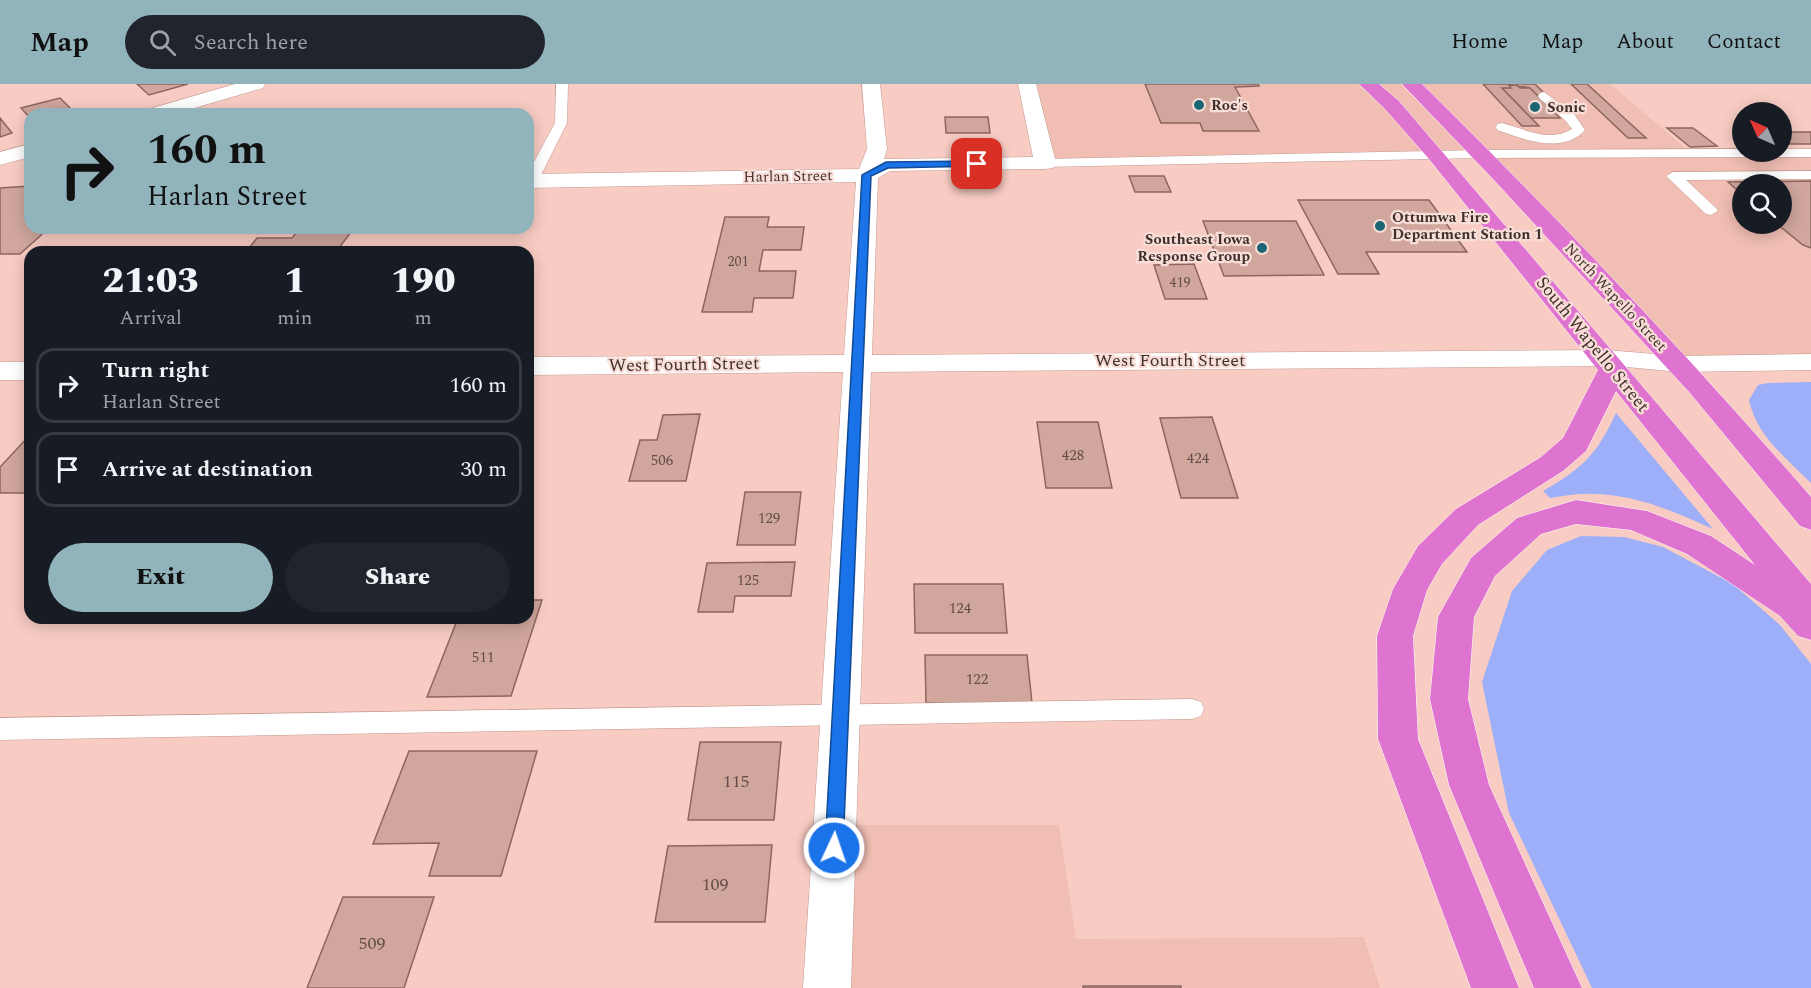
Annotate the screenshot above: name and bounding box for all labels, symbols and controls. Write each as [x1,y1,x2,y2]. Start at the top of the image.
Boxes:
search box [125,15,545,69]
text: Map [30,21,89,64]
icon: search [146,26,179,59]
text: Search here [194,26,308,59]
text: Home [1451,26,1508,58]
text: Map [1541,26,1583,58]
text: About [1616,26,1674,58]
text: Contact [1707,26,1781,58]
place label: Roe's [1211,94,1248,117]
place label: Sonic [1547,96,1586,119]
marker: Roe's [1192,98,1206,112]
marker: Sonic [1528,100,1542,114]
north arrow [1732,102,1792,162]
map controls [1732,102,1792,234]
text: 160 m [147,119,266,182]
icon: right [48,132,126,210]
pin [951,138,1002,189]
icon: arrive [960,147,993,180]
street label: Harlan Street [743,164,833,189]
button: search [1732,174,1792,234]
text: Harlan Street [147,176,307,218]
place label: Ottumwa Fire Department Station 1 [1392,206,1543,246]
marker: Ottumwa Fire Department Station 1 [1373,219,1387,233]
place label: Southeast Iowa Response Group [1137,228,1250,268]
street label: North Wapello Street [1559,238,1672,357]
marker: Southeast Iowa Response Group [1255,241,1269,255]
house number: 201 [728,251,749,272]
text: 21:03 [102,254,199,309]
text: 1 [284,254,306,309]
text: 190 [391,254,456,309]
street label: South Wapello Street [1529,270,1656,418]
house number: 419 [1170,272,1191,293]
text: Arrival [120,303,182,333]
text: min [277,303,312,333]
text: m [415,303,432,333]
street label: West Fourth Street [1095,347,1245,374]
street label: West Fourth Street [609,350,760,379]
text: Turn right [102,354,209,387]
icon: right [51,369,84,402]
text: 160 m [450,369,507,402]
text: Harlan Street [102,387,221,417]
house number: 428 [1062,444,1084,467]
house number: 424 [1187,447,1210,470]
house number: 506 [651,449,674,472]
icon: arrive [51,453,84,486]
text: Arrive at destination [102,453,313,486]
text: 30 m [461,453,507,486]
house number: 129 [758,507,780,530]
button: Exit [48,543,273,612]
button: Share [285,543,510,612]
house number: 125 [737,569,759,592]
house number: 124 [949,597,972,620]
house number: 511 [472,646,494,669]
house number: 122 [966,668,988,691]
house number: 115 [723,768,750,795]
position arrow [802,816,866,880]
house number: 109 [702,871,729,898]
house number: 509 [359,930,386,957]

